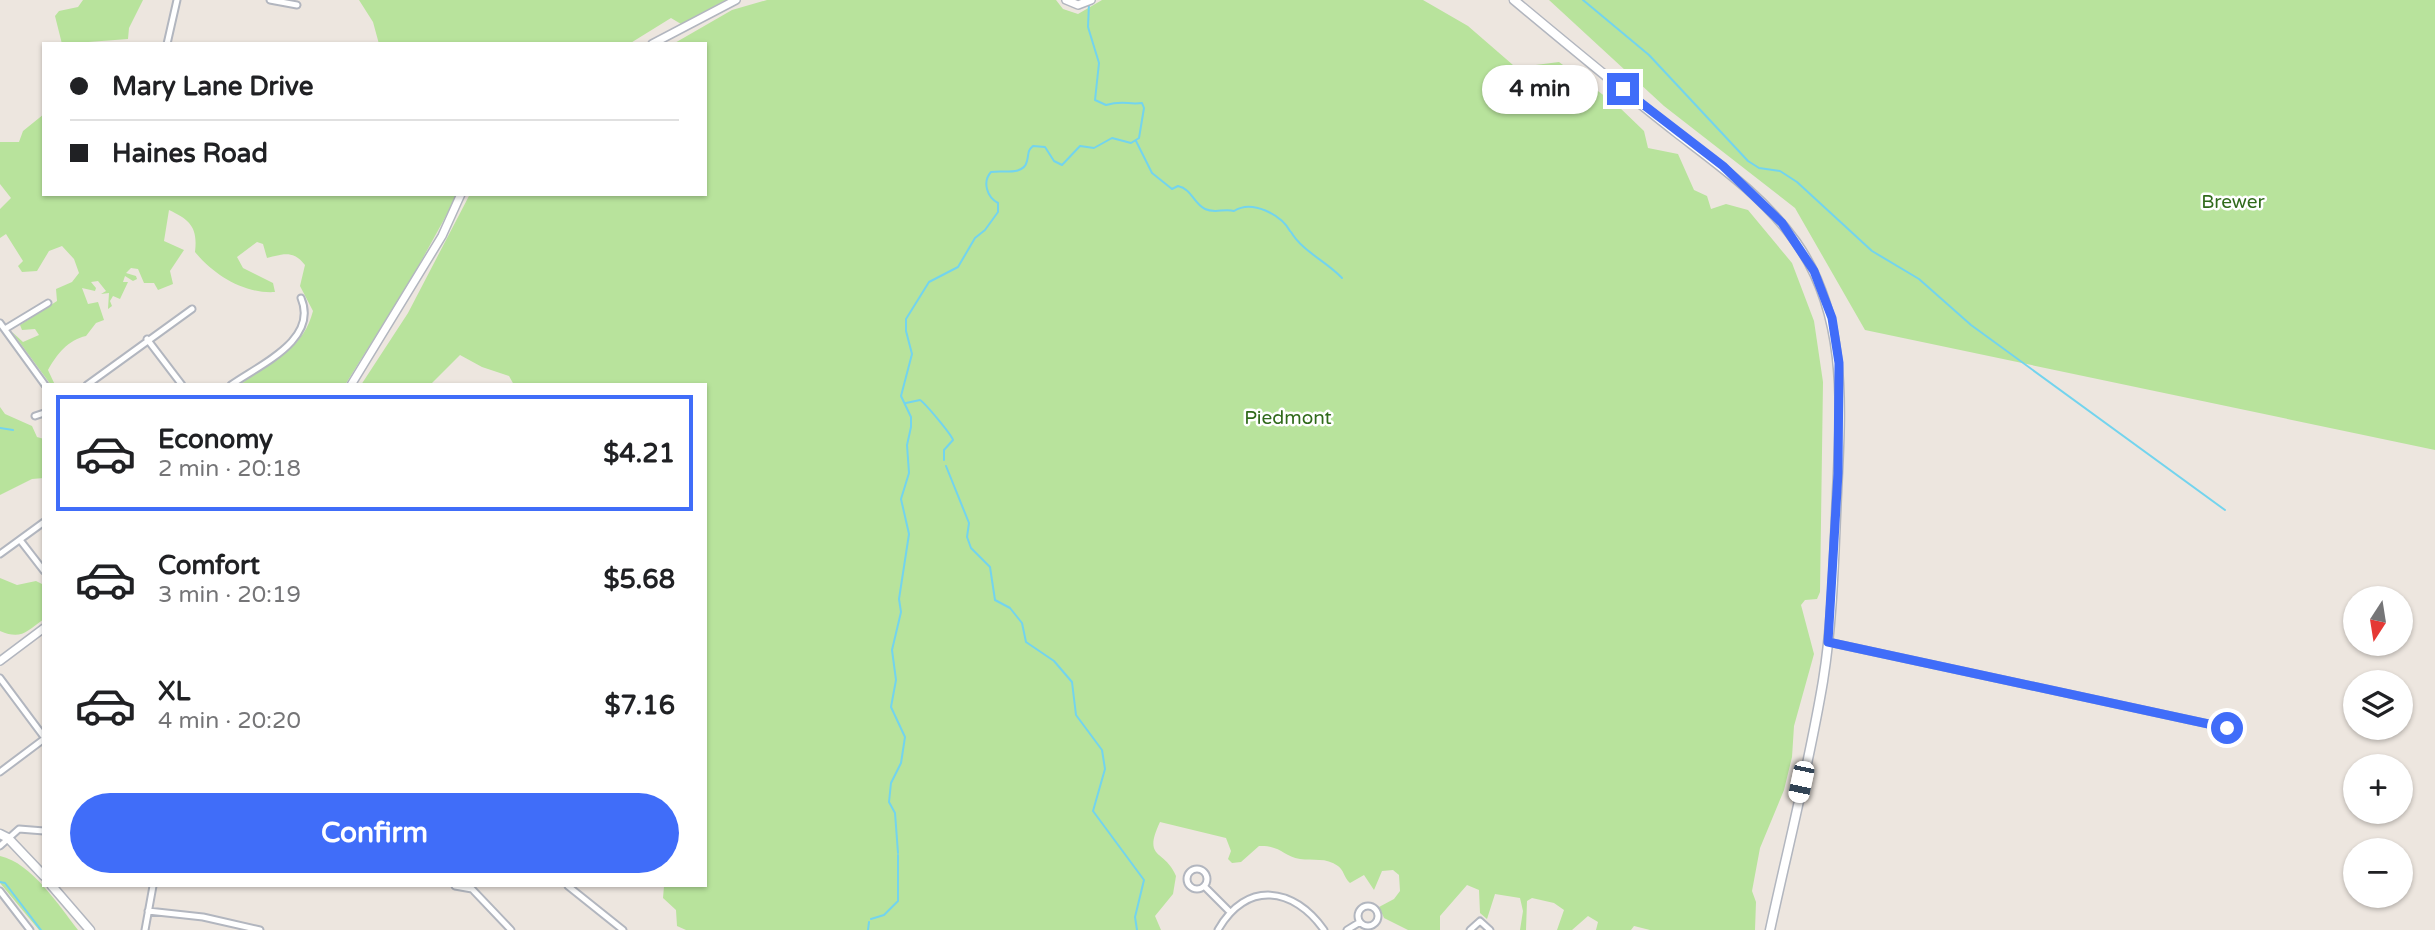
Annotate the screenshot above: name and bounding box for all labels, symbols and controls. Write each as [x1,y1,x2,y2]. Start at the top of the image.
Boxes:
callout: 4 min [1483,64,1598,114]
text: Mary Lane Drive [112,71,313,102]
route end [1607,73,1639,105]
text: 4 min [1509,75,1571,103]
text: Haines Road [112,138,268,169]
park label: Brewer [2201,191,2266,213]
park label: Piedmont [1244,407,1332,429]
icon: car [74,422,137,485]
text: Economy [158,424,273,455]
text: $4.21 [603,438,675,469]
text: 2 min · 20:18 [158,455,301,483]
icon: car [74,548,137,611]
text: Comfort [158,550,260,581]
text: $5.68 [603,564,675,595]
text: 3 min · 20:19 [158,581,301,609]
north arrow [2343,586,2413,656]
map controls [2343,586,2413,908]
button: layers [2343,670,2413,740]
icon: car [74,674,137,737]
text: XL [158,676,190,707]
text: $7.16 [605,690,675,721]
text: 4 min · 20:20 [158,707,301,735]
route start [2211,712,2243,744]
button: + [2343,754,2413,824]
car [1787,759,1816,805]
button: Confirm [70,793,679,873]
button: − [2343,838,2413,908]

